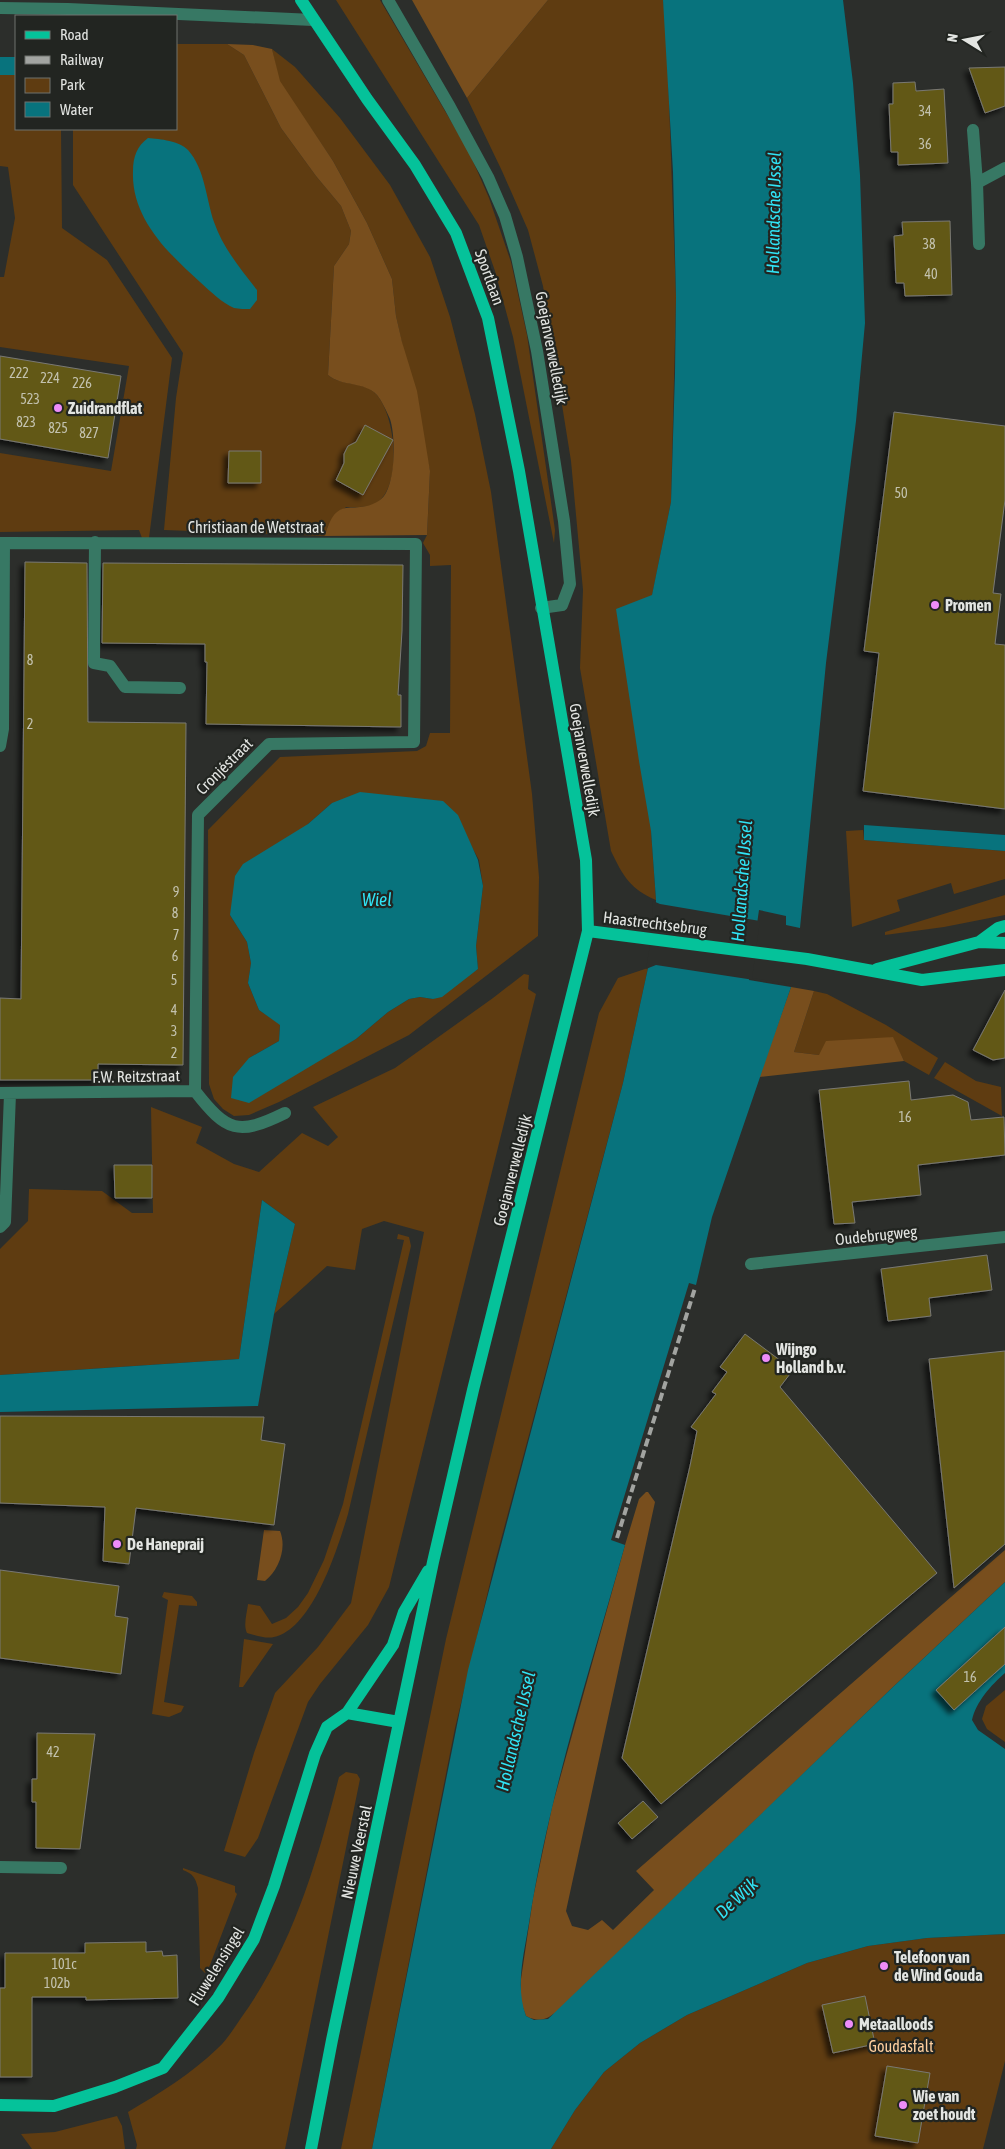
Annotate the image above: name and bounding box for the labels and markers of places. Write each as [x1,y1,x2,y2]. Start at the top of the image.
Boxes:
place label: Zuidrandflat [68,399,142,417]
marker: Zuidrandflat [52,402,64,414]
place label: Promen [945,596,992,614]
marker: Promen [929,599,941,611]
place label: Wijngo Holland b.v. [775,1340,846,1376]
marker: Wijngo Holland b.v. [760,1352,772,1364]
place label: De Hanepraij [127,1535,204,1553]
marker: De Hanepraij [111,1538,123,1550]
place label: Telefoon van de Wind Gouda [894,1948,983,1984]
marker: Telefoon van de Wind Gouda [878,1960,890,1972]
place label: Metaalloods [859,2015,933,2033]
marker: Metaalloods [843,2018,855,2030]
place label: Wie van zoet houdt [912,2087,976,2123]
marker: Wie van zoet houdt [897,2099,909,2111]

